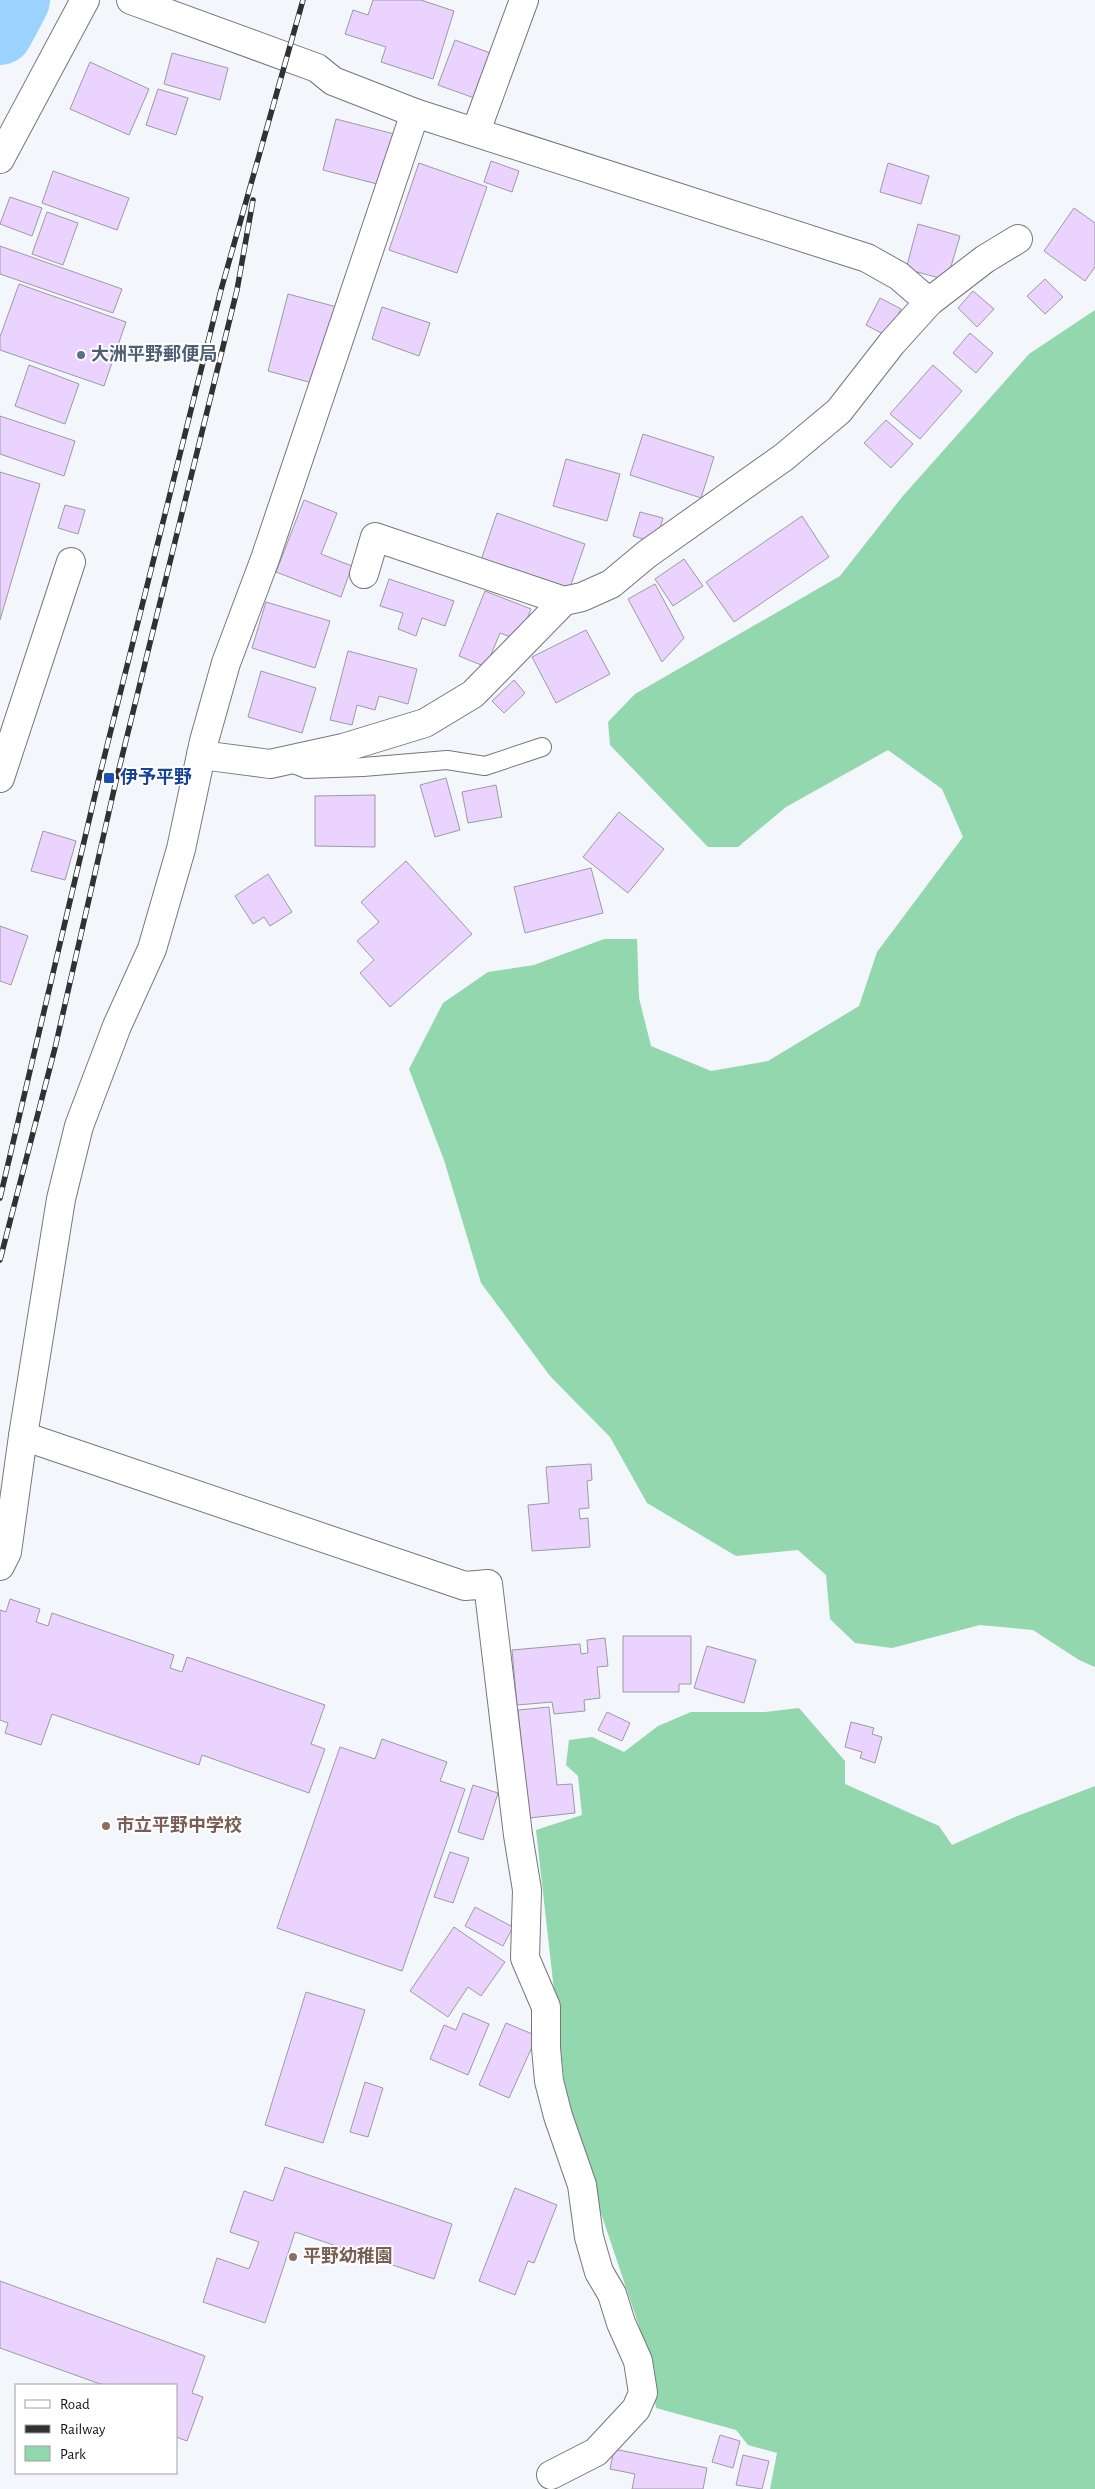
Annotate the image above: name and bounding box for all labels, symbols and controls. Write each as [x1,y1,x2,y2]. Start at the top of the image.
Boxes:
place label: 大洲平野郵便局 [91,344,217,364]
marker: 大洲平野郵便局 [75,349,87,361]
place label: 伊予平野 [120,767,192,787]
marker: 伊予平野 [102,771,116,785]
place label: 市立平野中学校 [116,1815,242,1835]
marker: 市立平野中学校 [100,1820,112,1832]
place label: 平野幼稚園 [303,2246,393,2266]
marker: 平野幼稚園 [287,2251,299,2263]
legend [15,2384,178,2474]
text: Road [60,2397,90,2412]
text: Railway [60,2422,106,2437]
text: Park [60,2447,86,2462]

